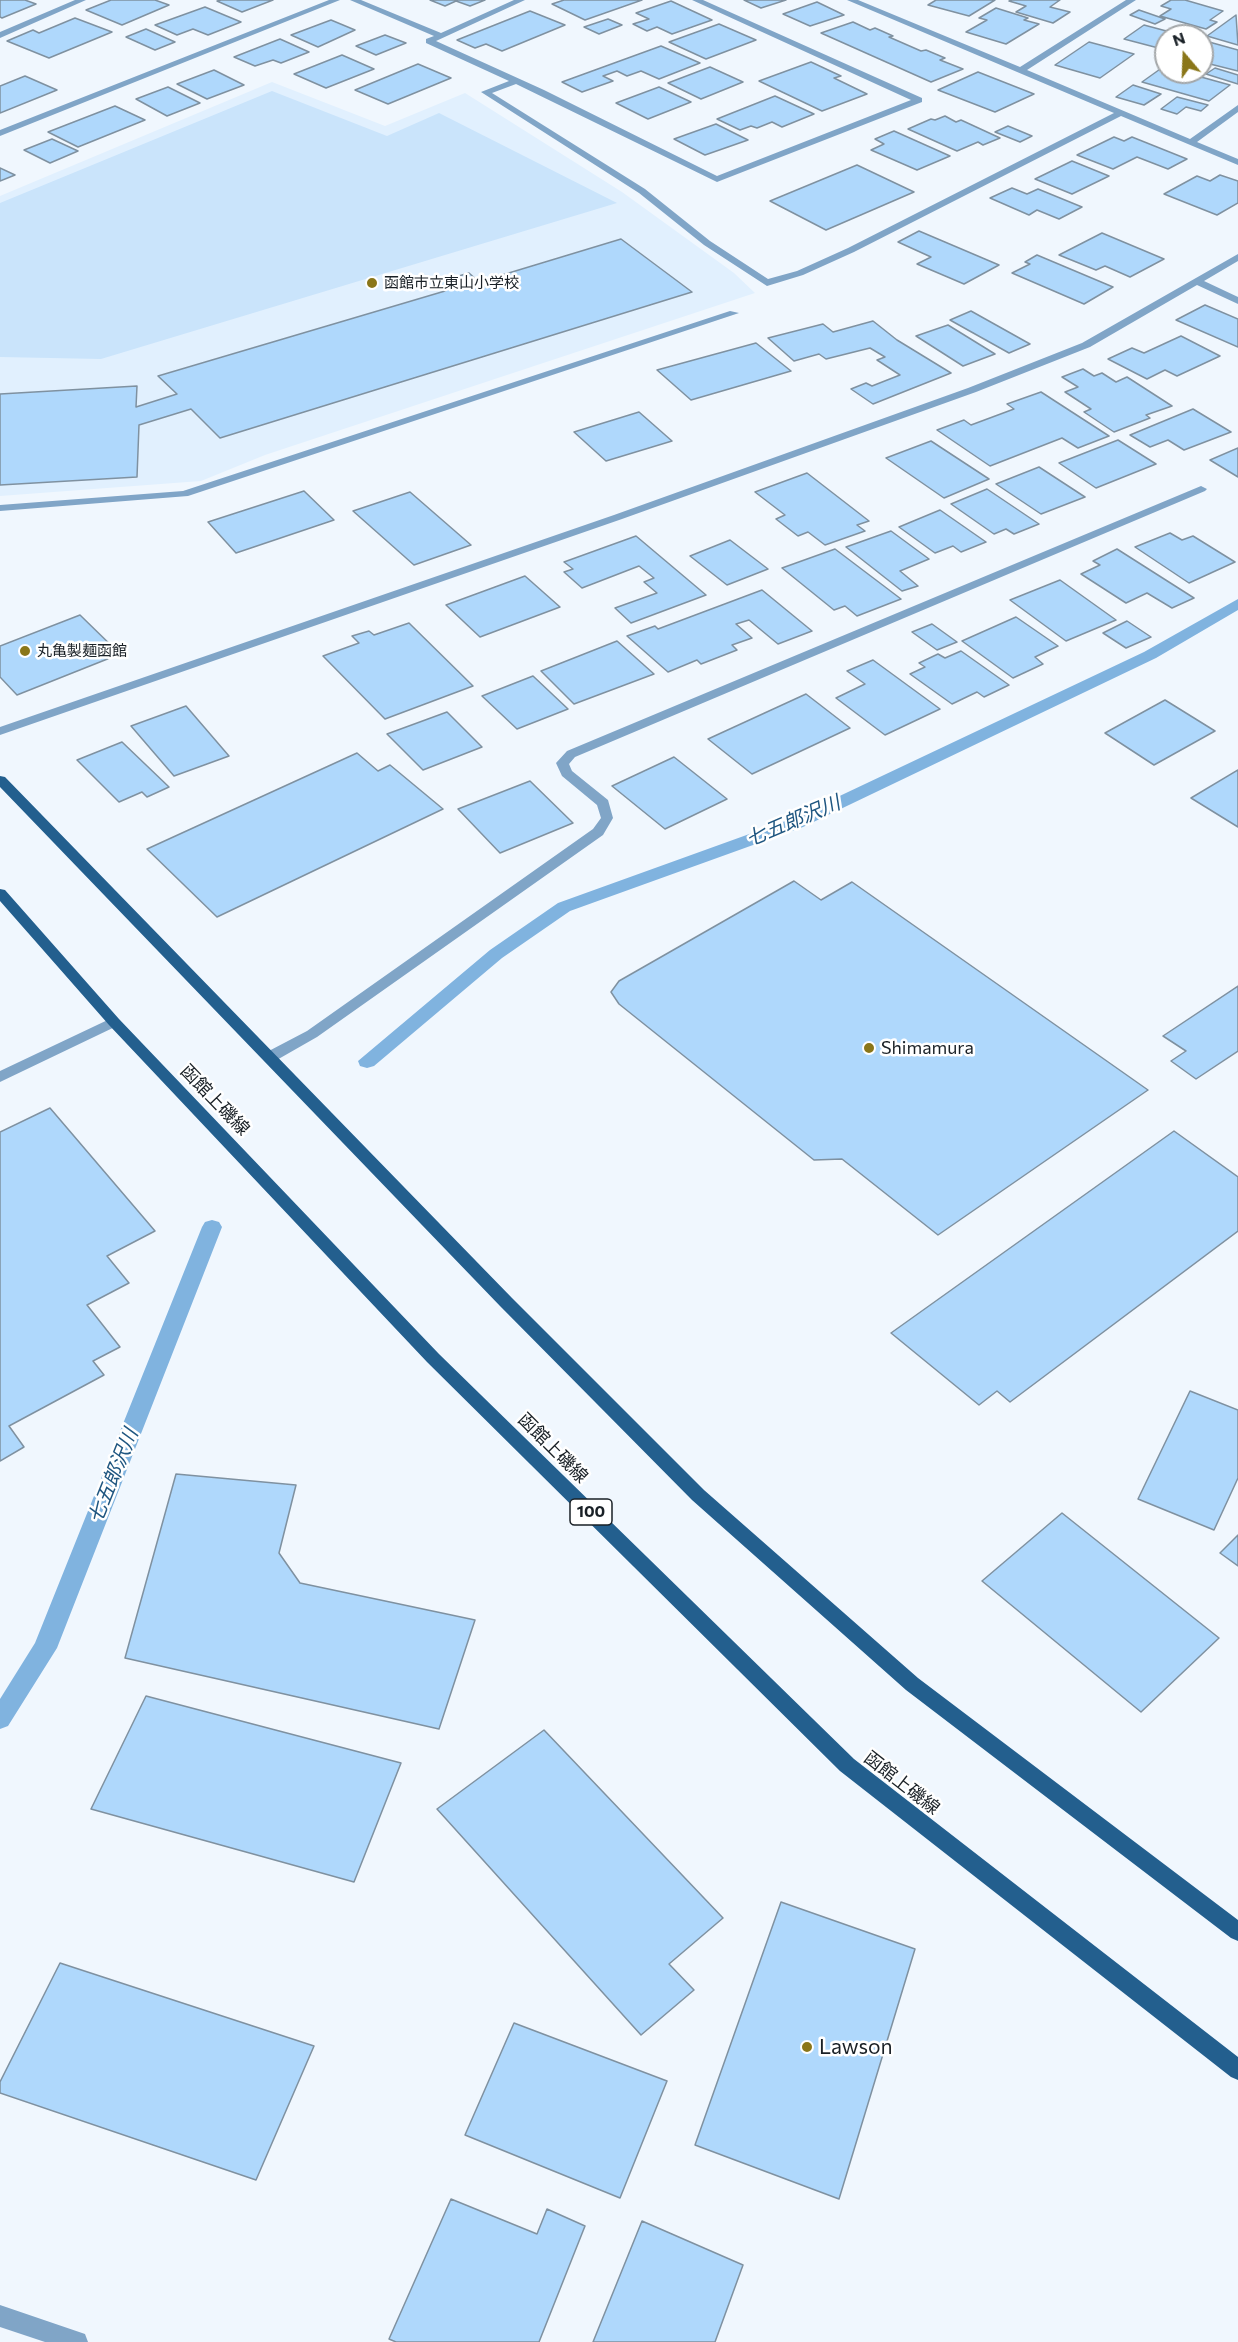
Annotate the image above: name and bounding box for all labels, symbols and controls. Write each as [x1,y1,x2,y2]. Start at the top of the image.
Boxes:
north arrow [1154,24,1214,84]
text: N [1170,27,1187,49]
place label: 函館市立東山小学校 [384,274,519,292]
marker: 函館市立東山小学校 [365,276,379,290]
place label: 丸亀製麺函館 [37,642,127,660]
marker: 丸亀製麺函館 [18,644,32,658]
water label: 七五郎沢川 [742,790,844,852]
place label: Shimamura [881,1037,974,1059]
marker: Shimamura [862,1041,876,1055]
street label: 函館上磯線 [176,1060,254,1140]
street label: 函館上磯線 [514,1409,592,1487]
water label: 七五郎沢川 [83,1425,143,1527]
road number: 100 [570,1499,612,1525]
street label: 函館上磯線 [860,1747,944,1819]
place label: Lawson [819,2034,893,2060]
marker: Lawson [800,2040,814,2054]

